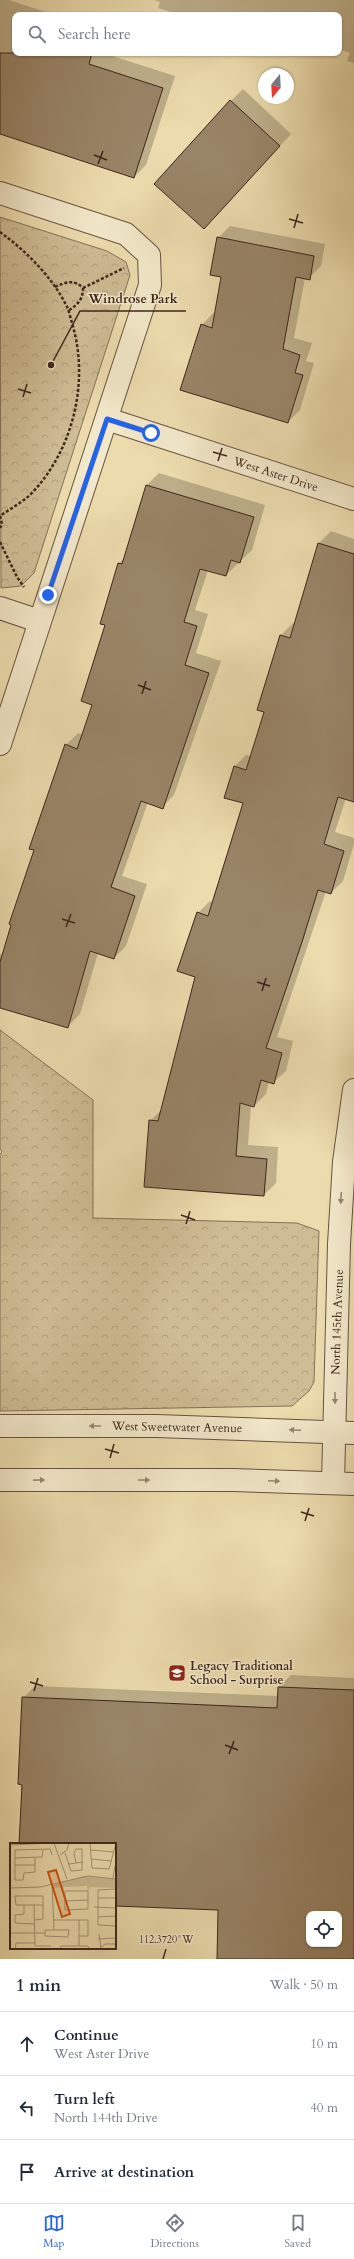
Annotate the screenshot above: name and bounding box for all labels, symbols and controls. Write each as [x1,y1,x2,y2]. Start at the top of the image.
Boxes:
search box [12,12,342,56]
icon: search [26,23,48,45]
text: Search here [58,24,131,44]
north arrow [258,68,294,104]
callout: Windrose Park [80,286,186,311]
text: Windrose Park [87,290,179,308]
route start [142,424,160,442]
street label: West Aster Drive [231,452,320,495]
route end [39,586,57,604]
one-way arrow [338,1192,345,1204]
street label: North 145th Avenue [327,1269,347,1375]
one-way arrow [332,1392,338,1405]
street label: West Sweetwater Avenue [111,1418,242,1436]
one-way arrow [88,1423,101,1429]
one-way arrow [289,1427,301,1434]
one-way arrow [33,1477,46,1483]
one-way arrow [138,1477,151,1483]
one-way arrow [268,1478,280,1485]
place label: Legacy Traditional School - Surprise [190,1658,293,1688]
school or university icon: Legacy Traditional School - Surprise [167,1663,187,1683]
inset map [10,1843,116,1949]
map controls [306,1911,342,1947]
button: locate [306,1911,342,1947]
text: 112.3720°W [139,1933,194,1947]
text: 1 min [16,1974,61,1997]
text: Walk · 50 m [270,1976,338,1994]
text: Continue [54,2025,119,2045]
icon: ahead [16,2033,38,2055]
text: 10 m [310,2035,338,2053]
text: West Aster Drive [54,2045,150,2063]
text: Turn left [54,2089,115,2109]
icon: left [16,2097,38,2119]
text: 40 m [310,2099,338,2117]
text: North 144th Drive [54,2109,158,2127]
icon: arrive [16,2161,38,2183]
text: Arrive at destination [54,2162,194,2182]
tab: Map [43,2212,65,2251]
tab: Directions [150,2212,199,2251]
tab: Saved [285,2212,311,2251]

